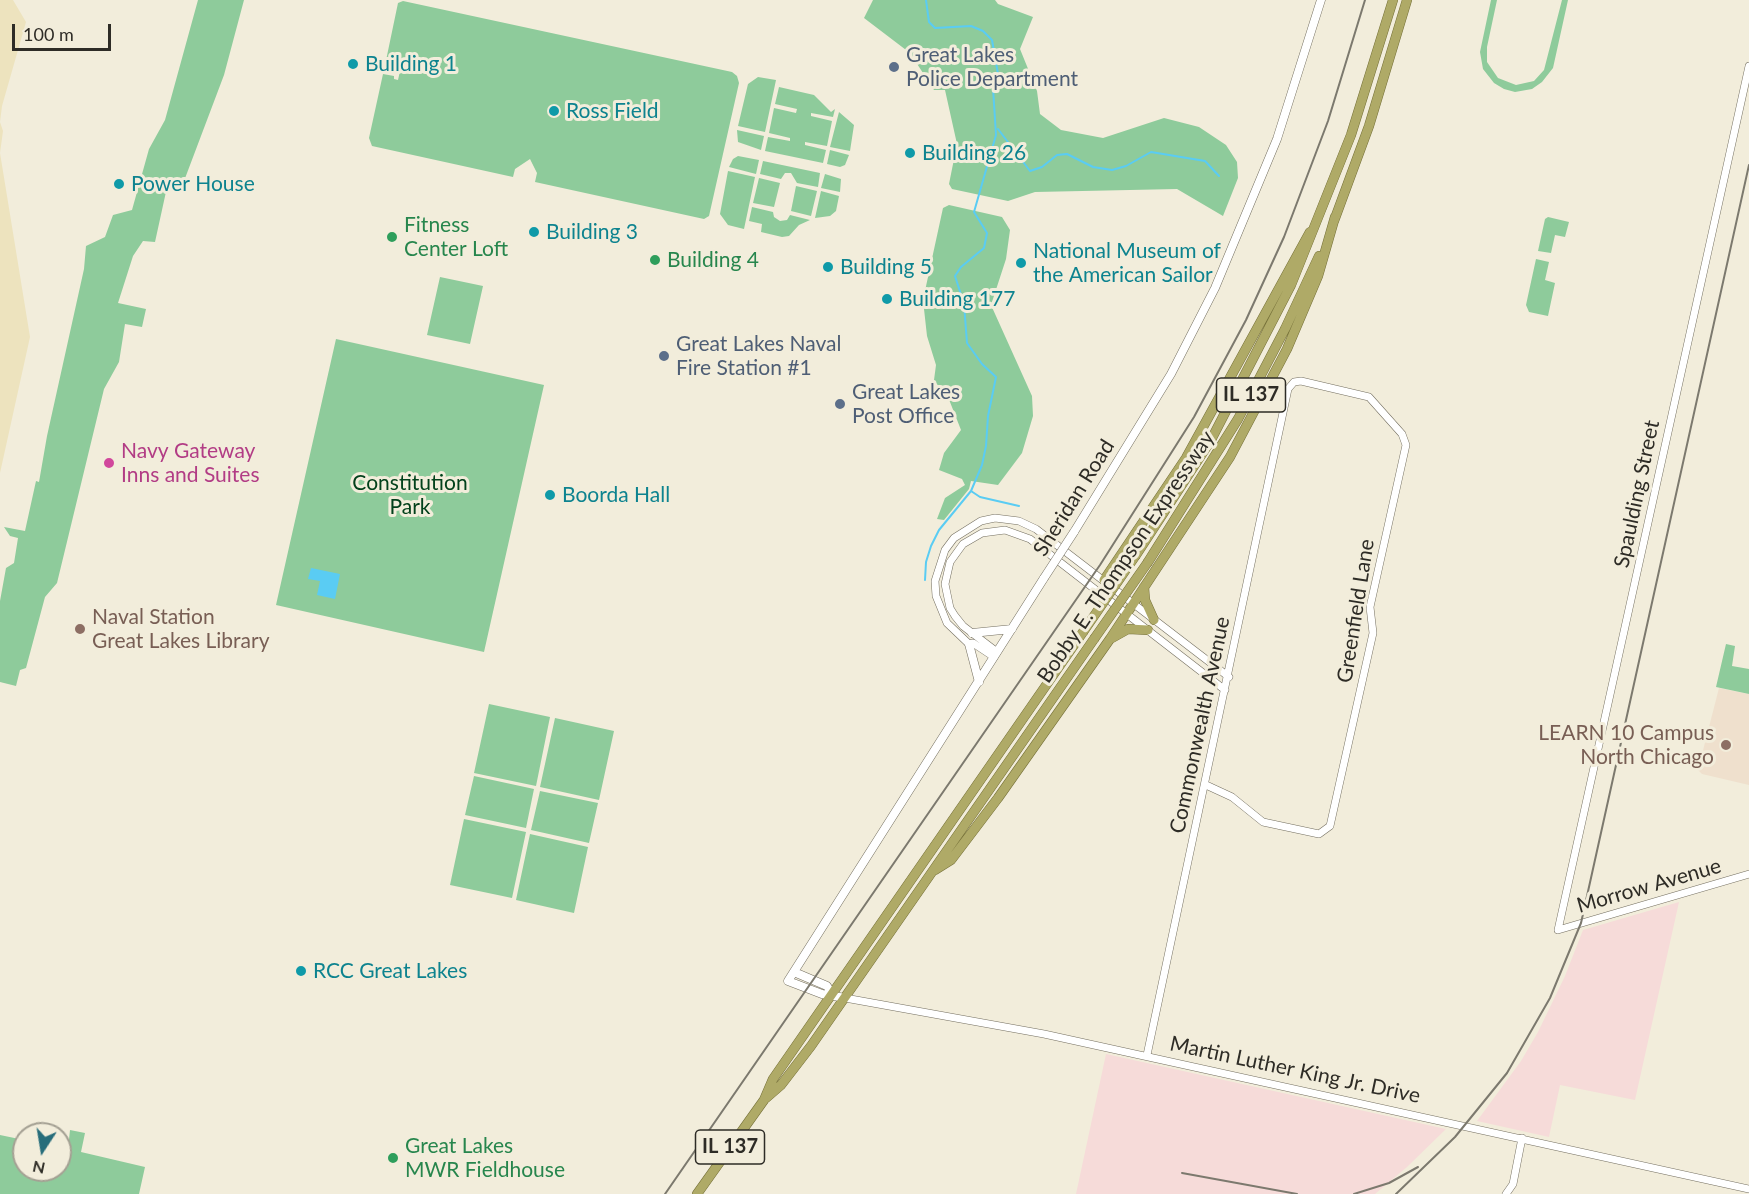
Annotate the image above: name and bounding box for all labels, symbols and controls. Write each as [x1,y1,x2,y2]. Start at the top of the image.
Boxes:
scale bar [15,12,114,50]
text: 100 m [23,23,74,45]
place label: Great Lakes Police Department [906,42,1078,92]
place label: Building 1 [365,51,457,77]
marker: Building 1 [346,57,360,71]
marker: Great Lakes Police Department [887,60,901,74]
place label: Ross Field [566,98,659,124]
marker: Ross Field [547,104,561,118]
place label: Building 26 [922,140,1026,166]
marker: Building 26 [903,146,917,160]
place label: Power House [131,171,255,197]
marker: Power House [112,177,126,191]
place label: Fitness Center Loft [404,212,508,262]
place label: Building 3 [546,219,638,245]
marker: Building 3 [527,225,541,239]
marker: Fitness Center Loft [385,230,399,244]
place label: National Museum of the American Sailor [1033,238,1221,288]
place label: Building 4 [667,247,759,273]
marker: Building 4 [648,253,662,267]
place label: Building 5 [840,254,932,280]
marker: National Museum of the American Sailor [1014,256,1028,270]
marker: Building 5 [821,260,835,274]
place label: Building 177 [899,286,1015,312]
marker: Building 177 [880,292,894,306]
place label: Great Lakes Naval Fire Station #1 [676,331,841,381]
marker: Great Lakes Naval Fire Station #1 [657,349,671,363]
road number: IL 137 [1216,378,1286,412]
place label: Great Lakes Post Office [852,379,960,429]
marker: Great Lakes Post Office [833,397,847,411]
street label: Spaulding Street [1609,418,1665,570]
street label: Bobby E. Thompson Expressway [1032,426,1220,688]
street label: Sheridan Road [1028,435,1120,561]
place label: Navy Gateway Inns and Suites [121,438,260,488]
marker: Navy Gateway Inns and Suites [102,456,116,470]
park label: Constitution Park [352,470,468,520]
place label: Boorda Hall [562,482,670,508]
marker: Boorda Hall [543,488,557,502]
street label: Greenfield Lane [1332,537,1380,685]
place label: Naval Station Great Lakes Library [92,604,269,654]
street label: Commonwealth Avenue [1165,614,1235,836]
marker: Naval Station Great Lakes Library [73,622,87,636]
place label: LEARN 10 Campus North Chicago [1538,720,1714,770]
marker: LEARN 10 Campus North Chicago [1719,738,1733,752]
street label: Morrow Avenue [1574,853,1724,919]
place label: RCC Great Lakes [313,958,467,984]
marker: RCC Great Lakes [294,964,308,978]
street label: Martin Luther King Jr. Drive [1167,1031,1423,1109]
north arrow [12,1122,72,1182]
road number: IL 137 [696,1130,764,1164]
place label: Great Lakes MWR Fieldhouse [405,1133,565,1183]
marker: Great Lakes MWR Fieldhouse [386,1151,400,1165]
text: N [31,1158,47,1179]

